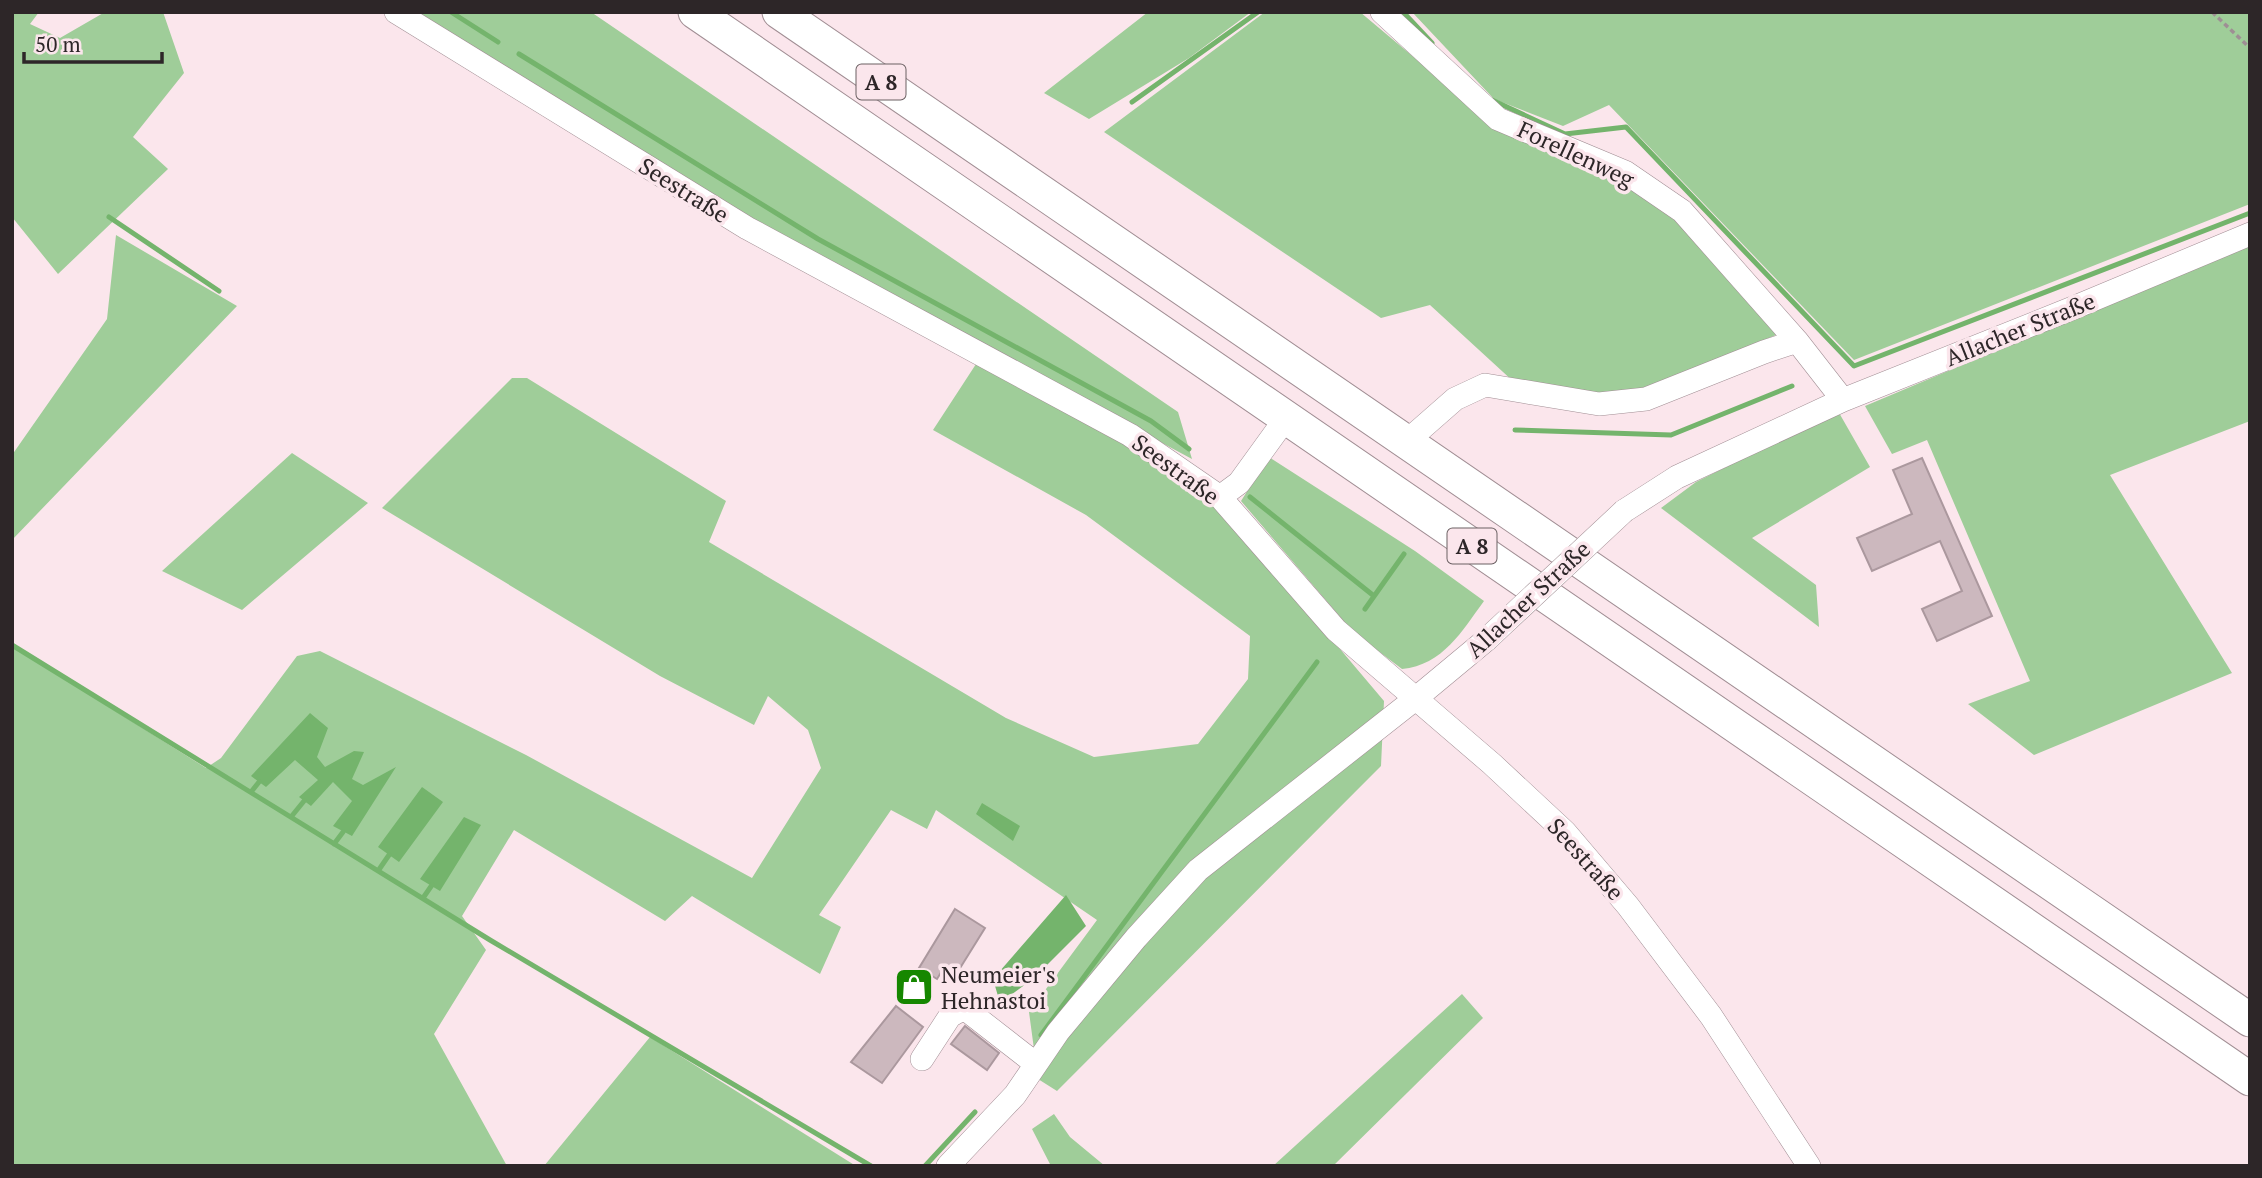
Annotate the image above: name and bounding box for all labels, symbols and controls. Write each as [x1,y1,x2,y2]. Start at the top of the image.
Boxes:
scale bar [24,21,163,65]
text: 50 m [35,30,81,58]
road number: A 8 [856,64,906,100]
street label: Forellenweg [1513,114,1640,195]
street label: Seestraße [633,150,735,230]
street label: Allacher Straße [1941,285,2099,373]
street label: Seestraße [1126,427,1226,511]
road number: A 8 [1448,528,1496,564]
street label: Allacher Straße [1459,533,1597,665]
street label: Seestraße [1541,811,1631,907]
place label: Neumeier's Hehnastoi [941,959,1056,1016]
shop icon: Neumeier's Hehnastoi [893,966,935,1008]

